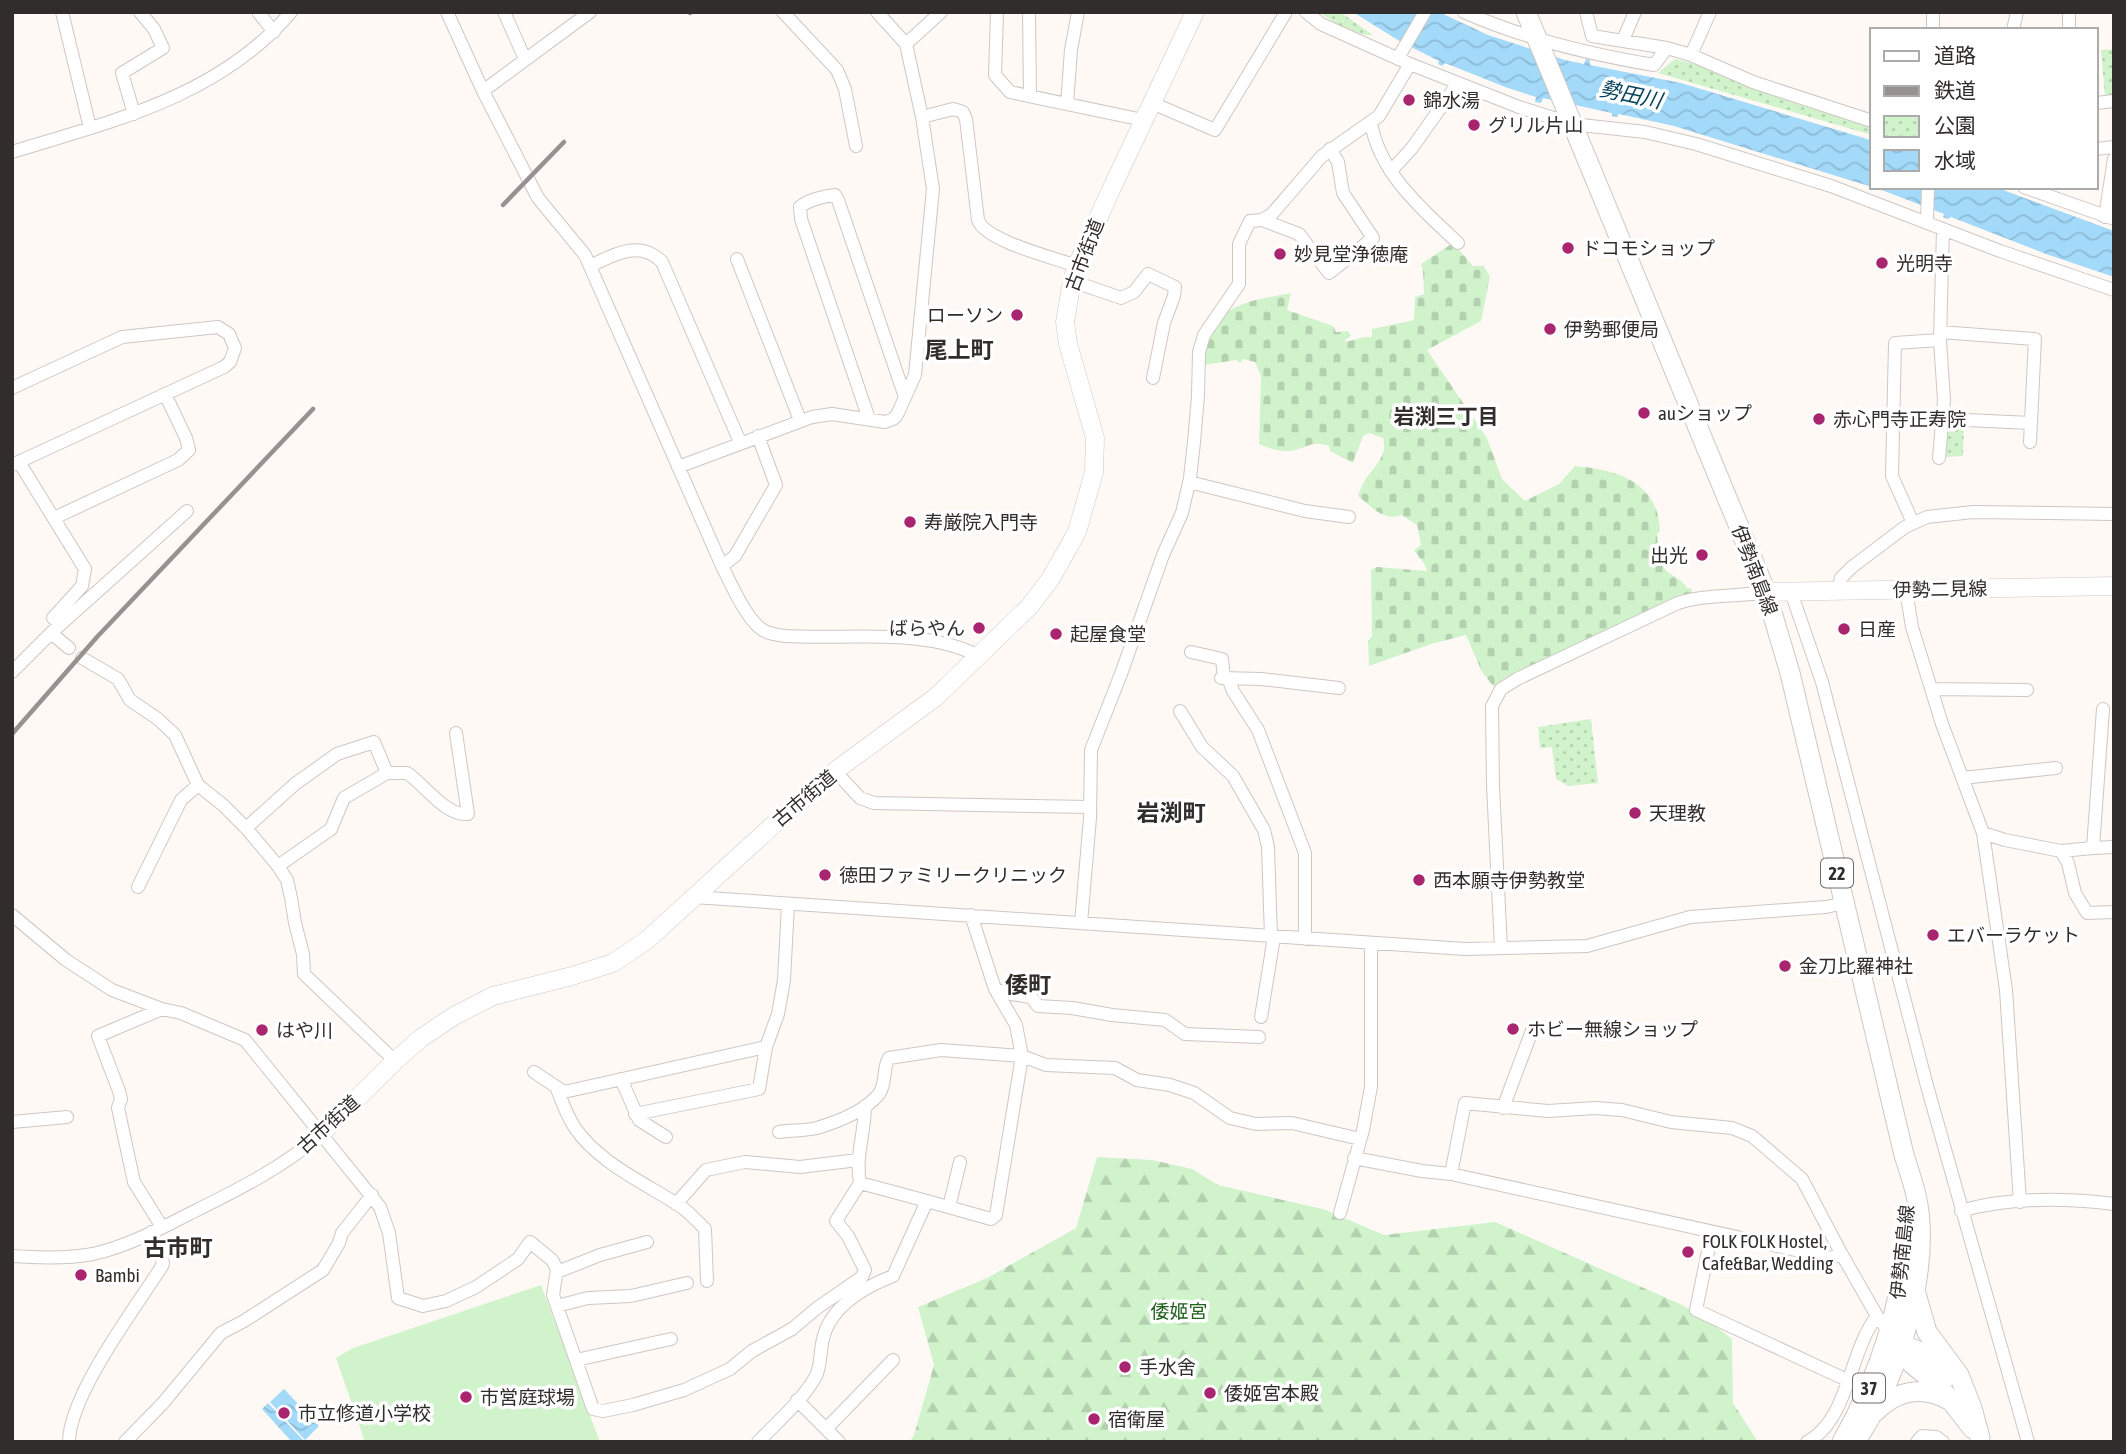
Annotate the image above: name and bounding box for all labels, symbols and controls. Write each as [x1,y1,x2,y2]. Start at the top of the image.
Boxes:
legend [1870,28,2098,189]
text: 道路 [1934,43,1976,67]
water label: 勢田川 [1598,76,1666,113]
text: 鉄道 [1934,78,1976,102]
place label: 錦水湯 [1423,89,1480,111]
marker: 錦水湯 [1401,92,1417,108]
text: 公園 [1934,113,1976,137]
place label: グリル片山 [1488,114,1583,136]
marker: グリル片山 [1466,117,1482,133]
text: 水域 [1934,148,1976,172]
street label: 古市街道 [1060,216,1108,294]
place label: ドコモショップ [1582,237,1715,259]
marker: ドコモショップ [1560,240,1576,256]
place label: 妙見堂浄徳庵 [1294,243,1408,265]
marker: 妙見堂浄徳庵 [1272,246,1288,262]
place label: 光明寺 [1896,252,1953,274]
marker: 光明寺 [1874,255,1890,271]
place label: ローソン [927,304,1003,326]
marker: ローソン [1009,307,1025,323]
place label: 伊勢郵便局 [1564,318,1659,340]
marker: 伊勢郵便局 [1542,321,1558,337]
district label: 尾上町 [925,337,994,363]
place label: auショップ [1658,402,1752,424]
district label: 岩渕三丁目 [1394,404,1499,428]
marker: auショップ [1636,405,1652,421]
place label: 赤心門寺正寿院 [1833,408,1966,430]
marker: 赤心門寺正寿院 [1811,411,1827,427]
place label: 寿厳院入門寺 [924,511,1038,533]
marker: 寿厳院入門寺 [902,514,918,530]
street label: 伊勢南島線 [1728,522,1782,618]
place label: 出光 [1650,544,1688,566]
marker: 出光 [1694,547,1710,563]
street label: 伊勢二見線 [1892,577,1988,601]
place label: ばらやん [889,617,965,639]
place label: 日産 [1858,618,1896,640]
marker: ばらやん [971,620,987,636]
marker: 日産 [1836,621,1852,637]
place label: 起屋食堂 [1070,623,1146,645]
marker: 起屋食堂 [1048,626,1064,642]
street label: 古市街道 [768,765,840,831]
district label: 岩渕町 [1137,800,1206,826]
place label: 天理教 [1649,802,1706,824]
marker: 天理教 [1627,805,1643,821]
road number: 22 [1821,858,1853,888]
place label: 徳田ファミリークリニック [839,864,1067,886]
marker: 徳田ファミリークリニック [817,867,833,883]
place label: 西本願寺伊勢教堂 [1433,869,1585,891]
marker: 西本願寺伊勢教堂 [1411,872,1427,888]
place label: エバーラケット [1947,924,2080,946]
marker: エバーラケット [1925,927,1941,943]
place label: 金刀比羅神社 [1799,955,1913,977]
marker: 金刀比羅神社 [1777,958,1793,974]
district label: 倭町 [1005,972,1051,998]
place label: ホビー無線ショップ [1527,1018,1698,1040]
place label: はや川 [276,1019,333,1041]
marker: ホビー無線ショップ [1505,1021,1521,1037]
marker: はや川 [254,1022,270,1038]
street label: 古市街道 [292,1090,364,1158]
street label: 伊勢南島線 [1886,1204,1918,1300]
place label: FOLK FOLK Hostel, Cafe&Bar, Wedding [1702,1230,1834,1274]
district label: 古市町 [144,1235,213,1261]
marker: FOLK FOLK Hostel, Cafe&Bar, Wedding [1680,1244,1696,1260]
place label: Bambi [95,1264,140,1286]
marker: Bambi [73,1267,89,1283]
park label: 倭姬宮 [1150,1300,1208,1322]
place label: 手水舍 [1139,1356,1196,1378]
marker: 手水舍 [1117,1359,1133,1375]
road number: 37 [1853,1373,1885,1402]
place label: 倭姬宮本殿 [1224,1382,1319,1404]
marker: 倭姬宮本殿 [1202,1385,1218,1401]
place label: 市営庭球場 [480,1386,575,1408]
marker: 市営庭球場 [458,1389,474,1405]
place label: 市立修道小学校 [298,1402,431,1424]
marker: 市立修道小学校 [276,1405,292,1421]
place label: 宿衛屋 [1108,1408,1165,1430]
marker: 宿衛屋 [1086,1411,1102,1427]

